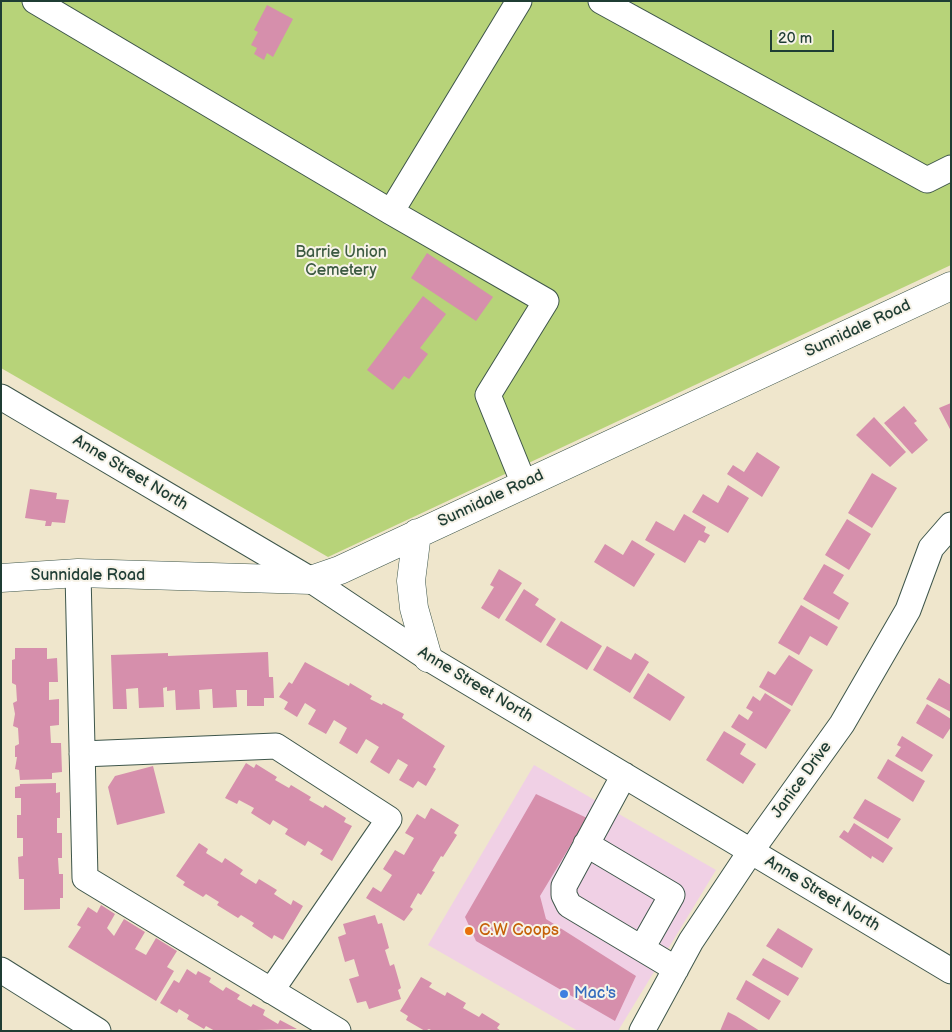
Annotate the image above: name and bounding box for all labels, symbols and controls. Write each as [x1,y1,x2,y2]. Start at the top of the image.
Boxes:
scale bar [772,20,836,52]
text: 20 m [778,29,812,48]
park label: Barrie Union Cemetery [295,243,387,281]
street label: Sunnidale Road [802,296,914,362]
street label: Anne Street North [69,431,191,515]
street label: Sunnidale Road [435,466,547,532]
street label: Sunnidale Road [31,566,145,586]
street label: Anne Street North [414,643,536,727]
street label: Janice Drive [768,738,836,822]
street label: Anne Street North [761,852,883,936]
place label: C.W Coops [479,921,559,941]
marker: C.W Coops [463,925,475,937]
place label: Mac's [574,984,616,1004]
marker: Mac's [558,988,570,1000]

